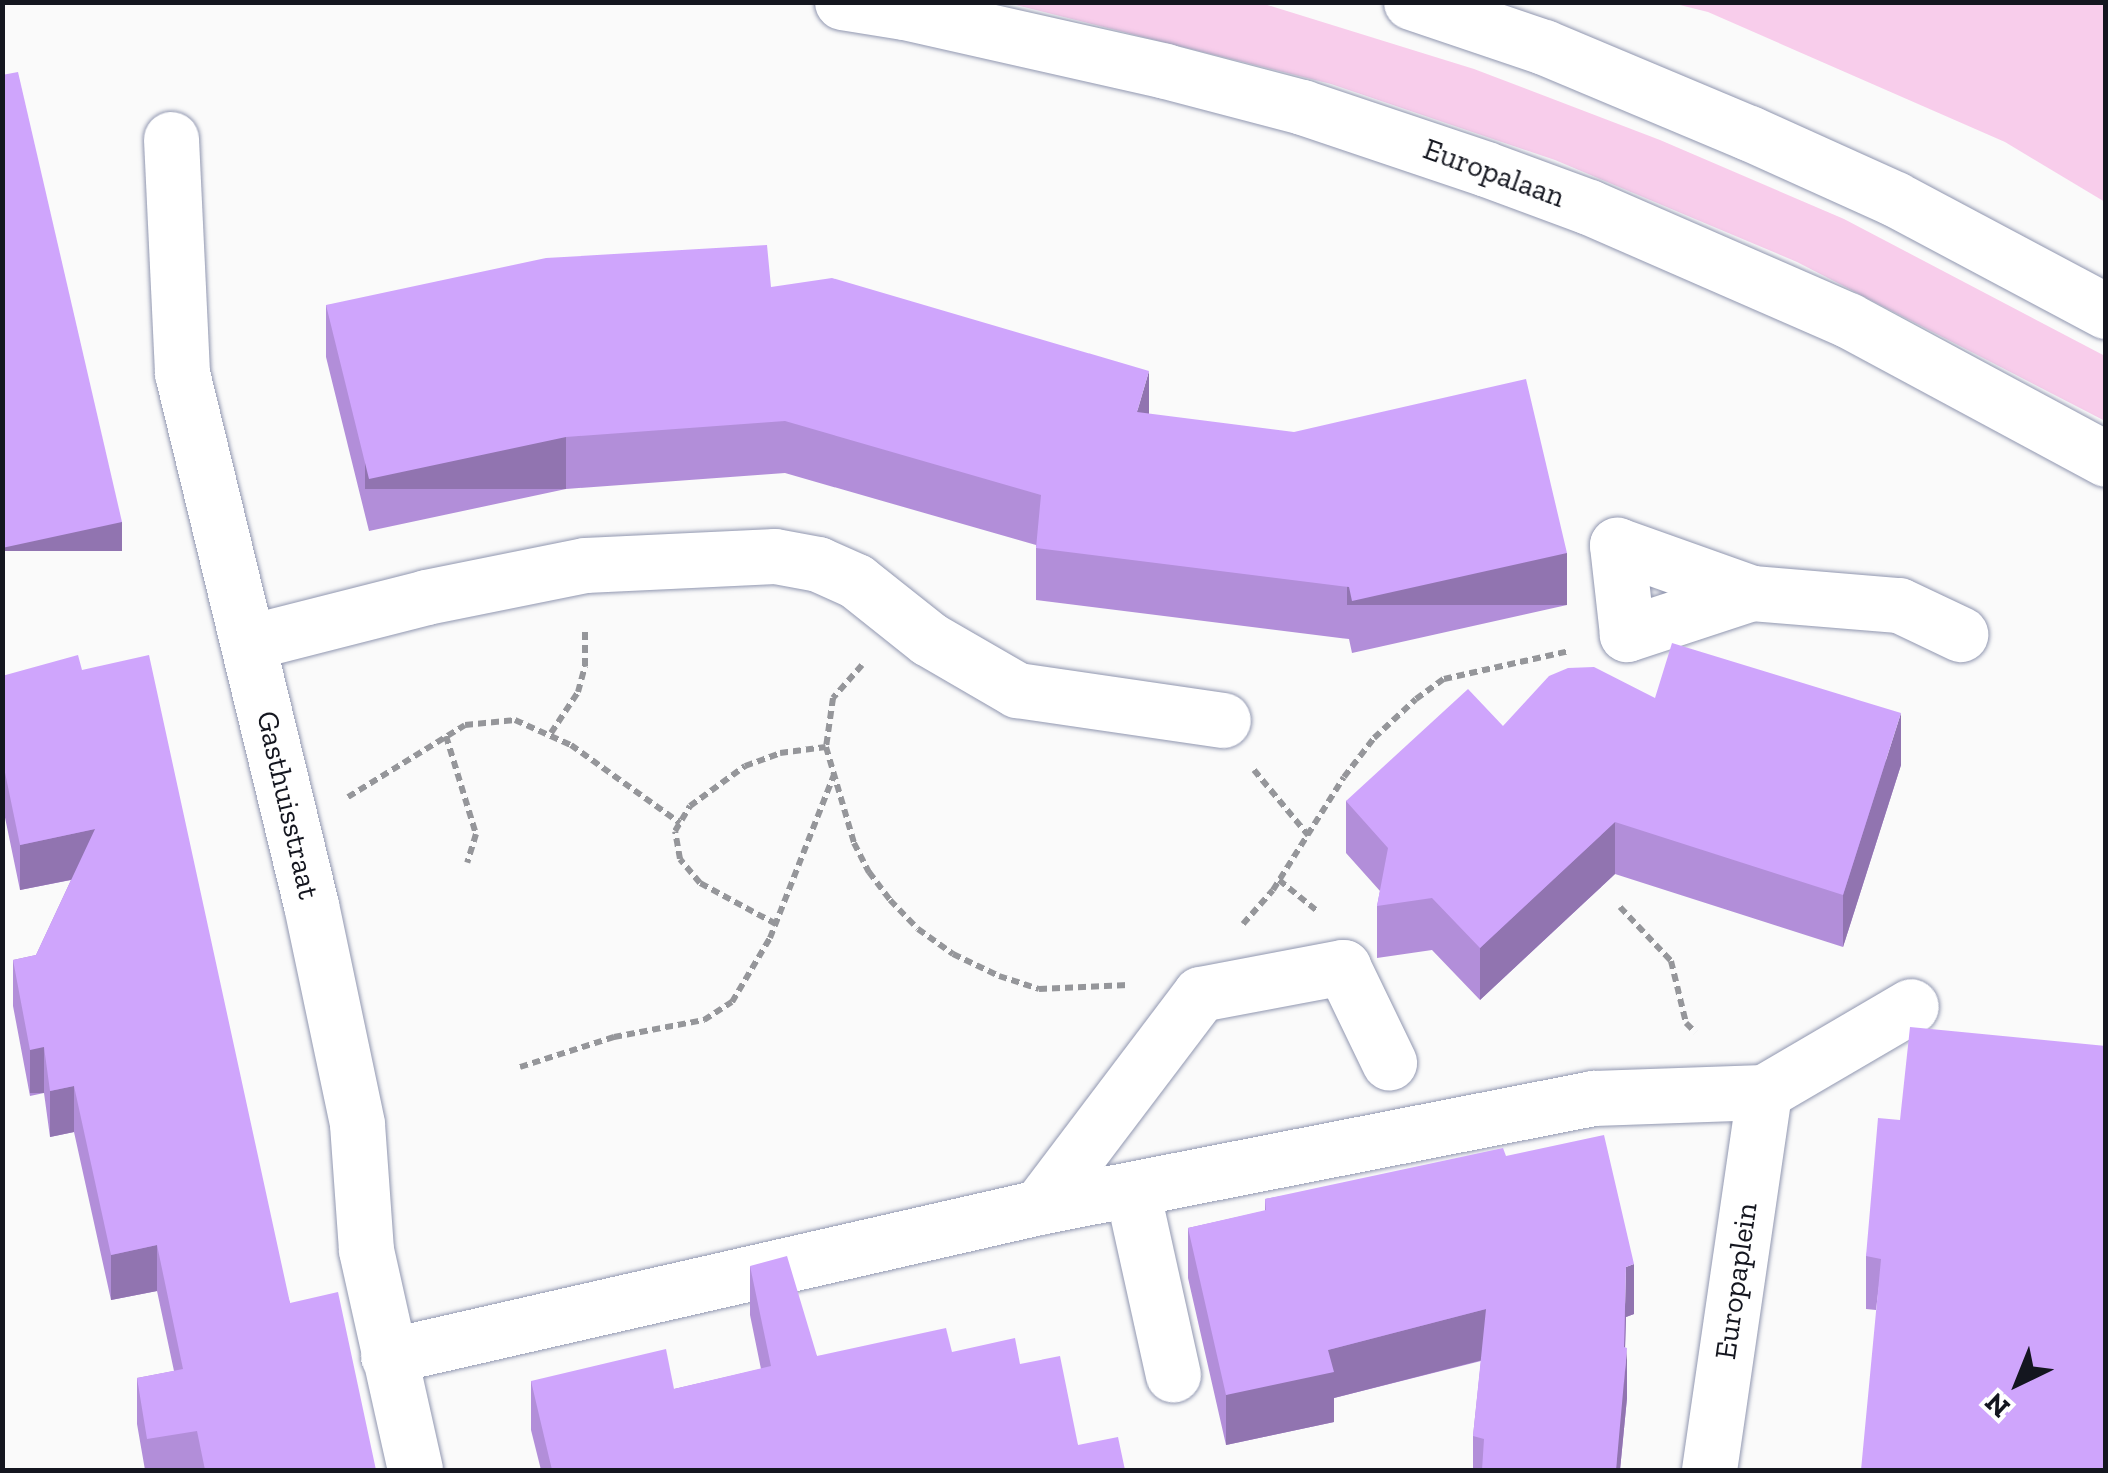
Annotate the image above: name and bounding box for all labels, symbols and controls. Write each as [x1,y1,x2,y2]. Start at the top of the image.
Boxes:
street label: Europalaan [1418,131,1570,215]
street label: Gasthuisstraat [249,708,327,902]
street label: Europaplein [1707,1200,1765,1362]
north arrow [1968,1333,2068,1433]
text: N [1978,1386,2016,1425]

